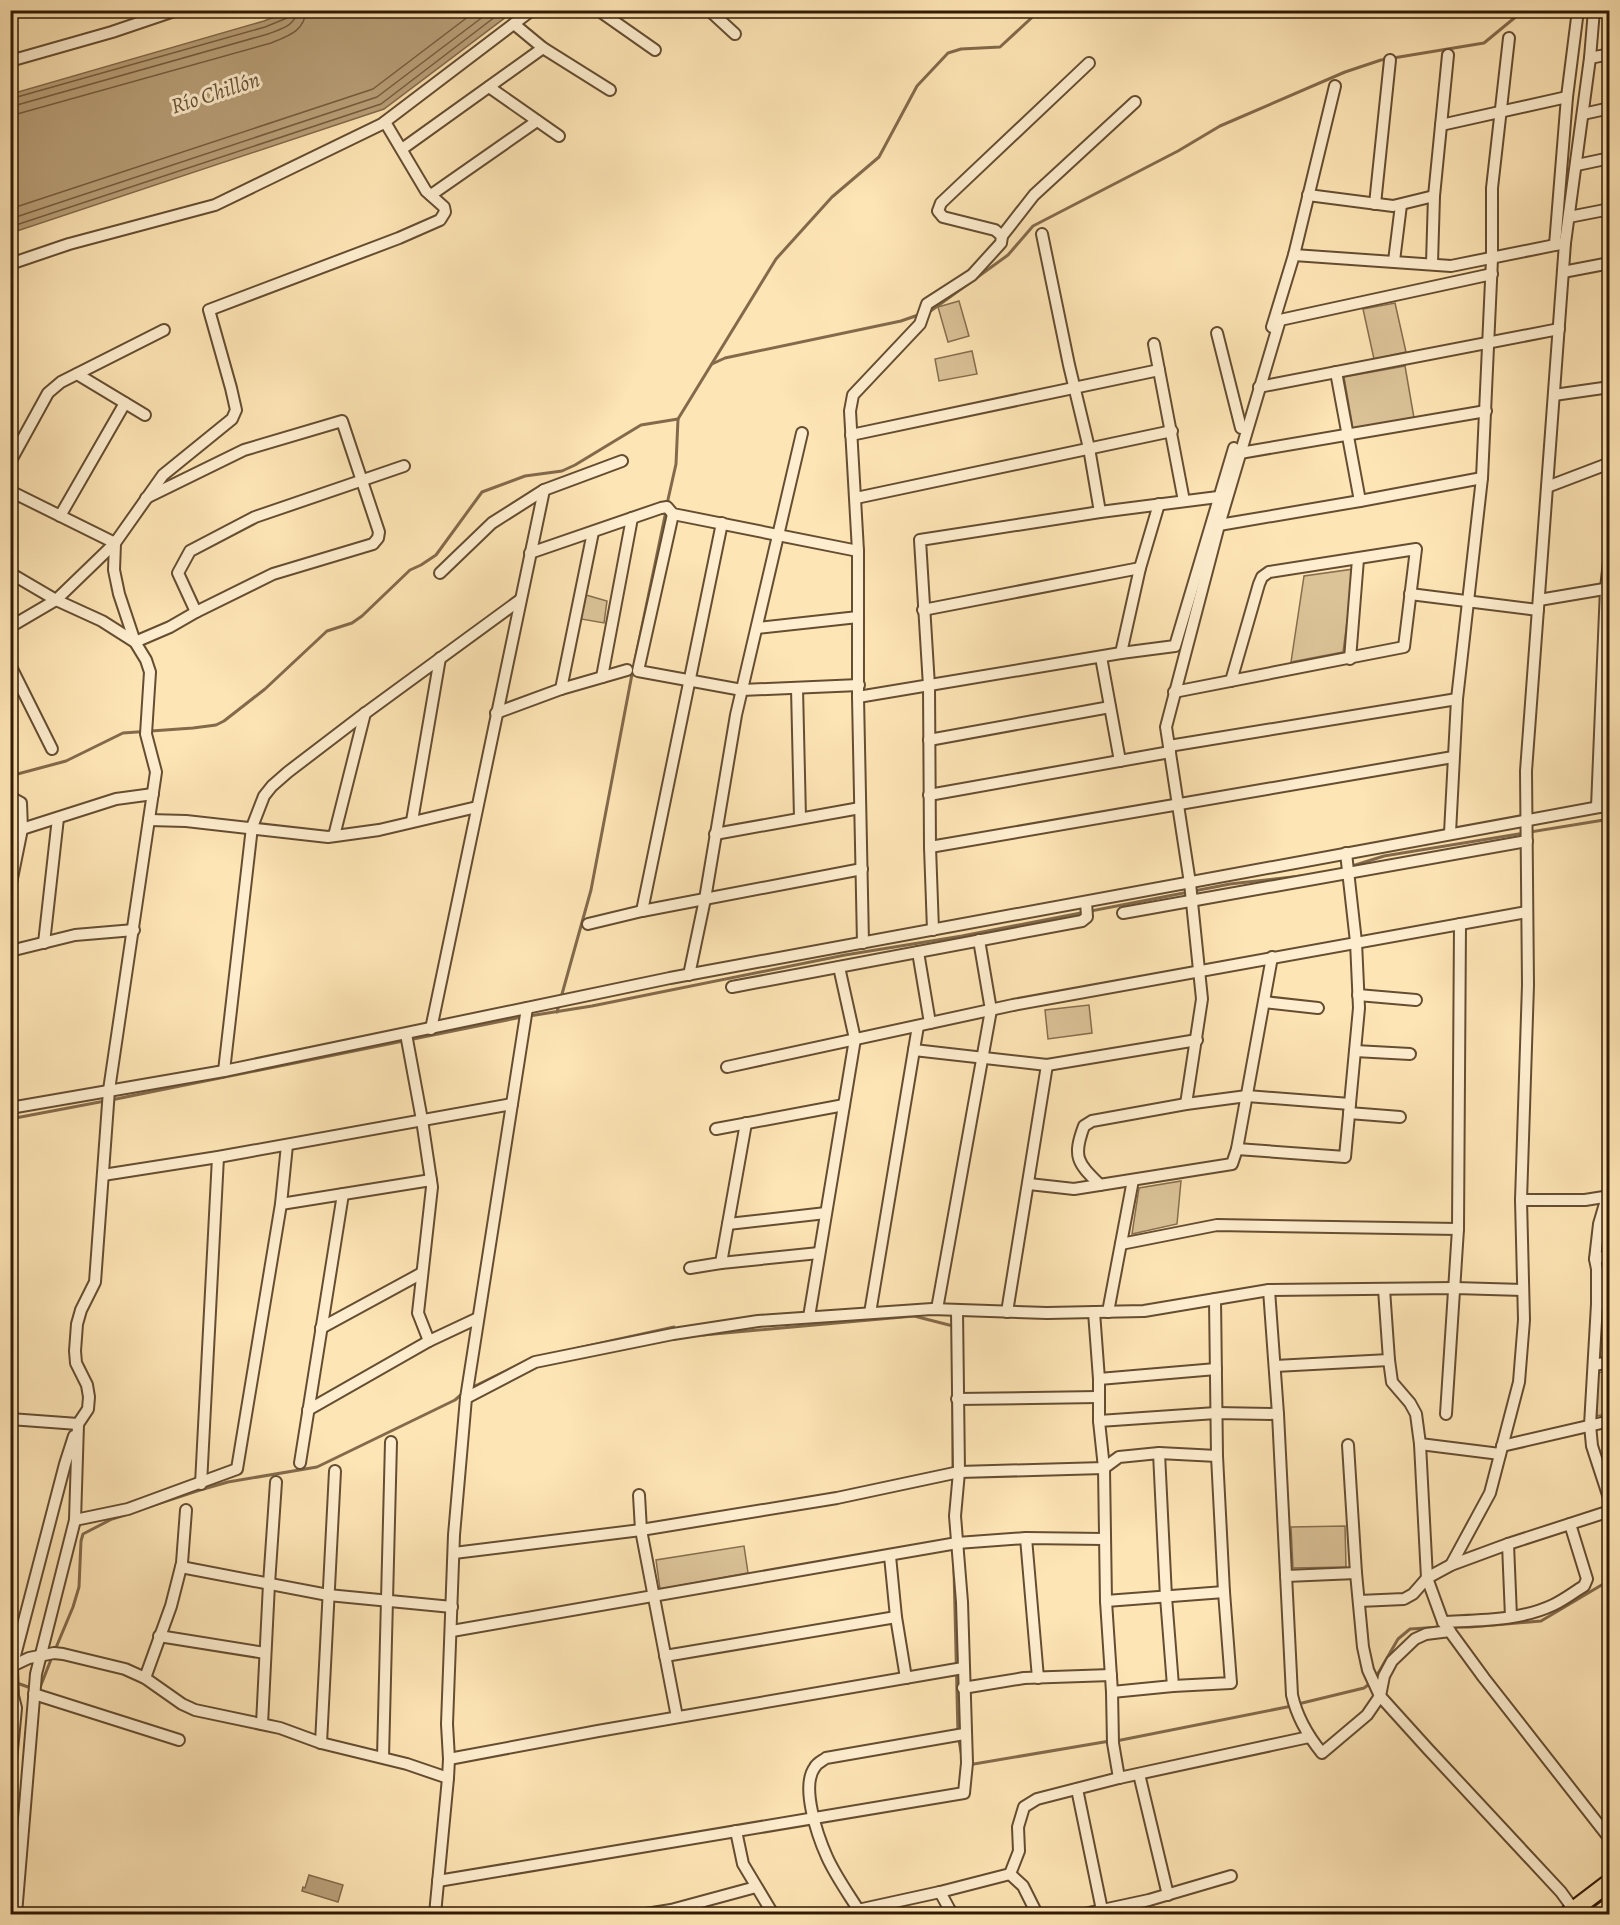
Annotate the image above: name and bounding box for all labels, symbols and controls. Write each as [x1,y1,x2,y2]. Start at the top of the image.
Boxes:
water label: Río Chillón [167,64,264,121]

